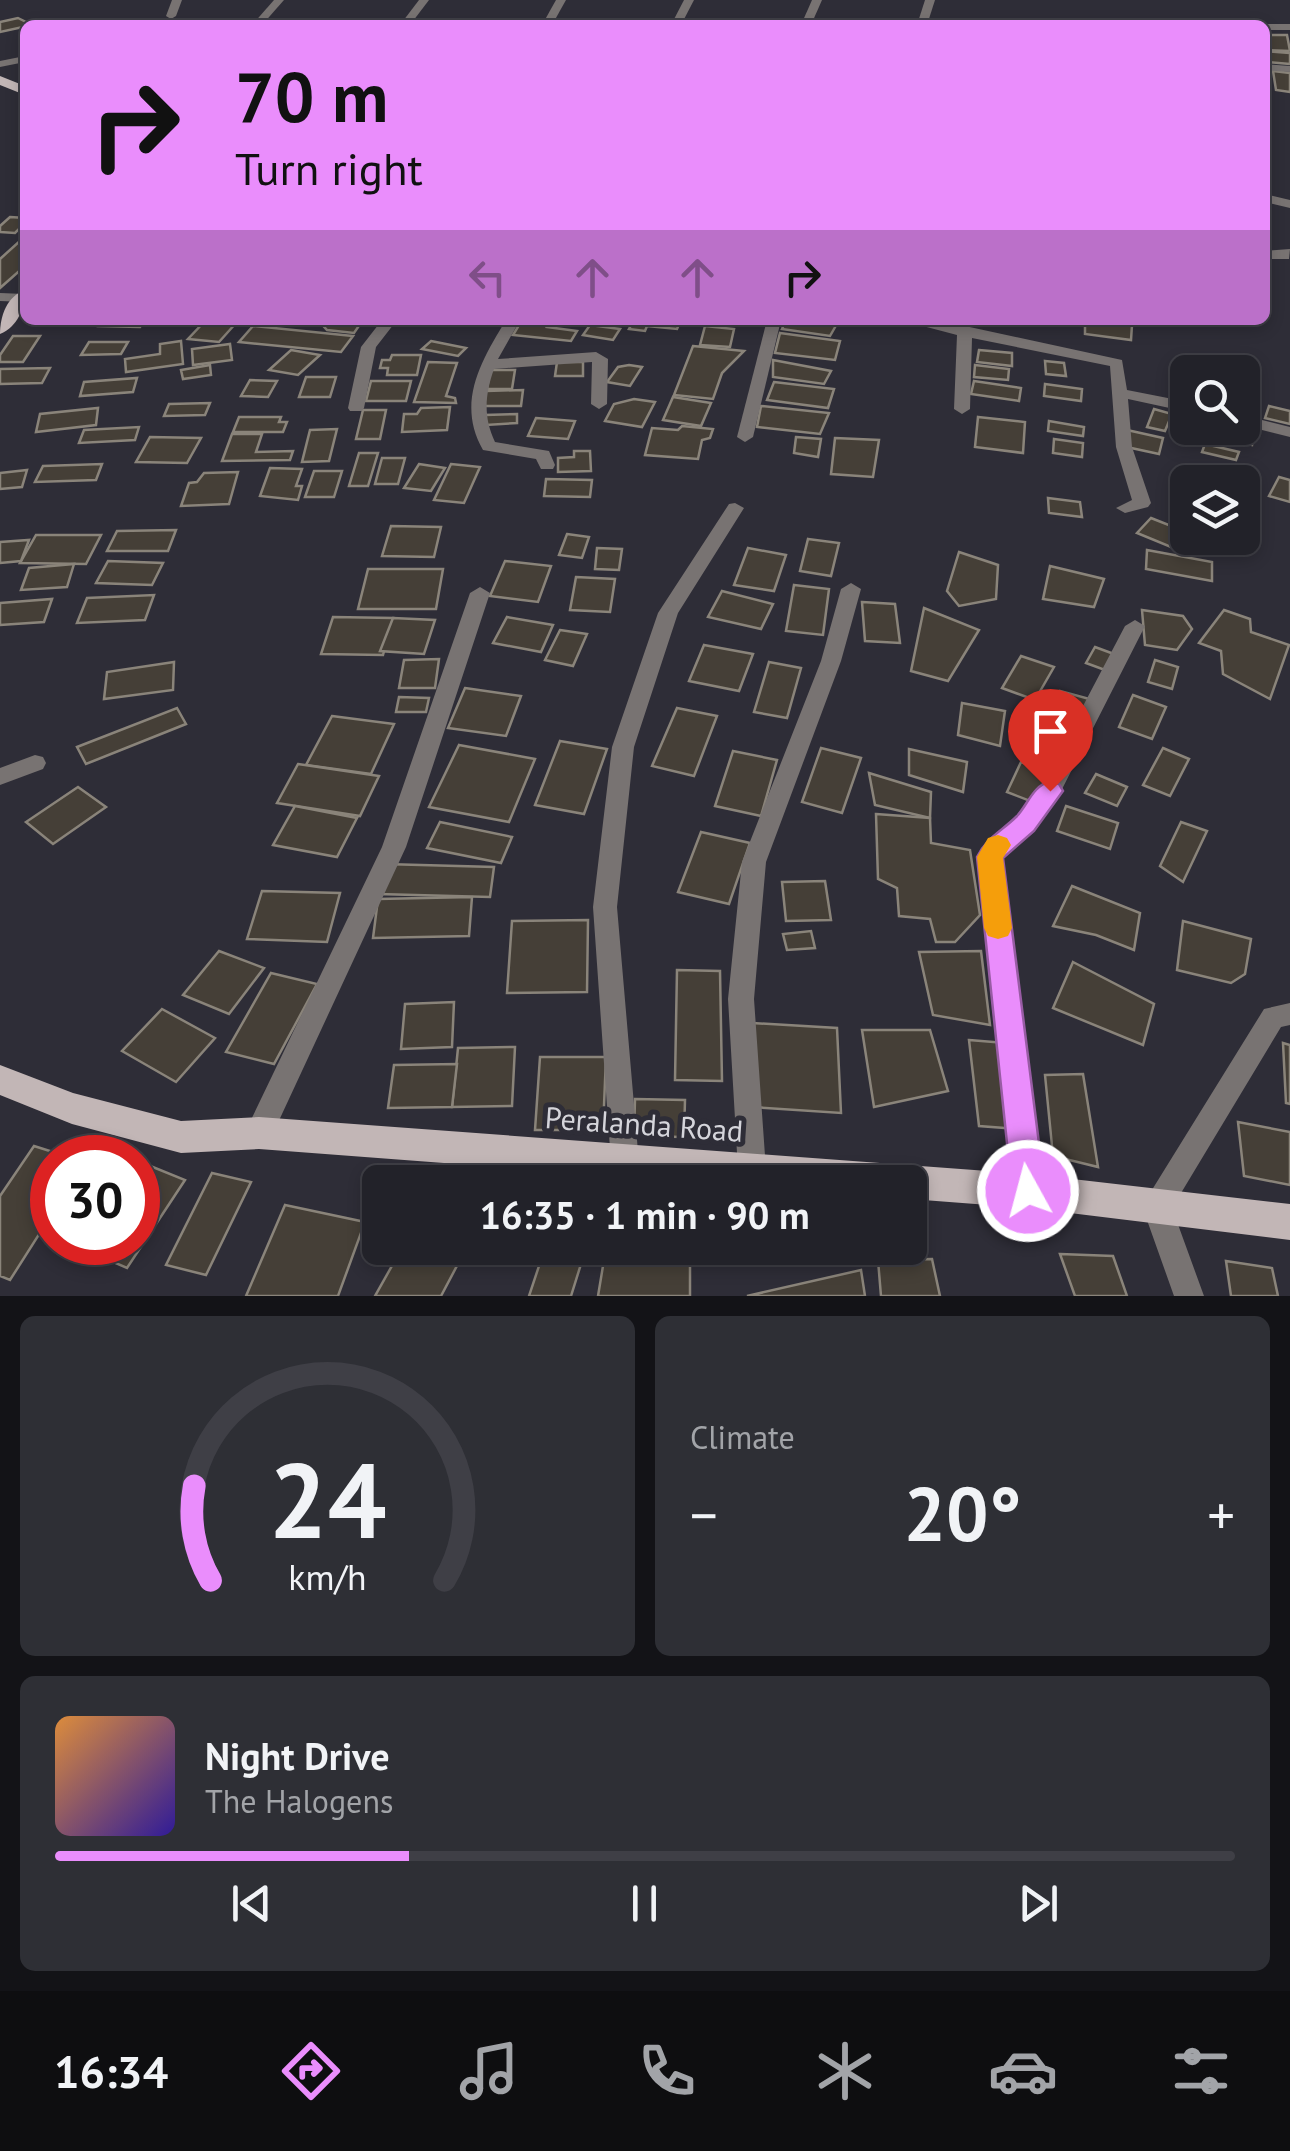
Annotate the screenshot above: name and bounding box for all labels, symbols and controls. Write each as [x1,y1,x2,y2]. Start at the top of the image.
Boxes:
text: 70 m [235,51,388,141]
icon: right [70,60,200,190]
text: Turn right [235,139,423,197]
icon: left [460,250,515,305]
icon: ahead [565,250,620,305]
icon: ahead [670,250,725,305]
icon: right [775,250,830,305]
map controls [1170,355,1260,555]
button: search [1170,355,1260,445]
button: layers [1170,465,1260,555]
pin [1008,689,1093,792]
icon: arrive [1023,704,1078,759]
street label: Peralanda Road [544,1097,745,1150]
speed limit sign: 30 [30,1135,160,1265]
position arrow [976,1139,1080,1243]
text: 16:35 · 1 min · 90 m [479,1190,810,1239]
text: Climate [690,1416,795,1458]
text: 24 [269,1432,386,1567]
text: 20° [904,1465,1021,1562]
text: − [690,1479,718,1550]
text: + [1207,1479,1235,1550]
text: km/h [288,1554,367,1600]
text: Night Drive [205,1731,389,1780]
text: The Halogens [205,1780,393,1822]
icon: previous [224,1876,279,1931]
icon: pause [617,1876,672,1931]
icon: next [1011,1876,1066,1931]
icon: directions [276,2036,346,2106]
icon: music [454,2036,524,2106]
icon: phone [632,2036,702,2106]
icon: climate [810,2036,880,2106]
icon: car [988,2036,1058,2106]
icon: filters [1166,2036,1236,2106]
text: 16:34 [54,2042,168,2100]

